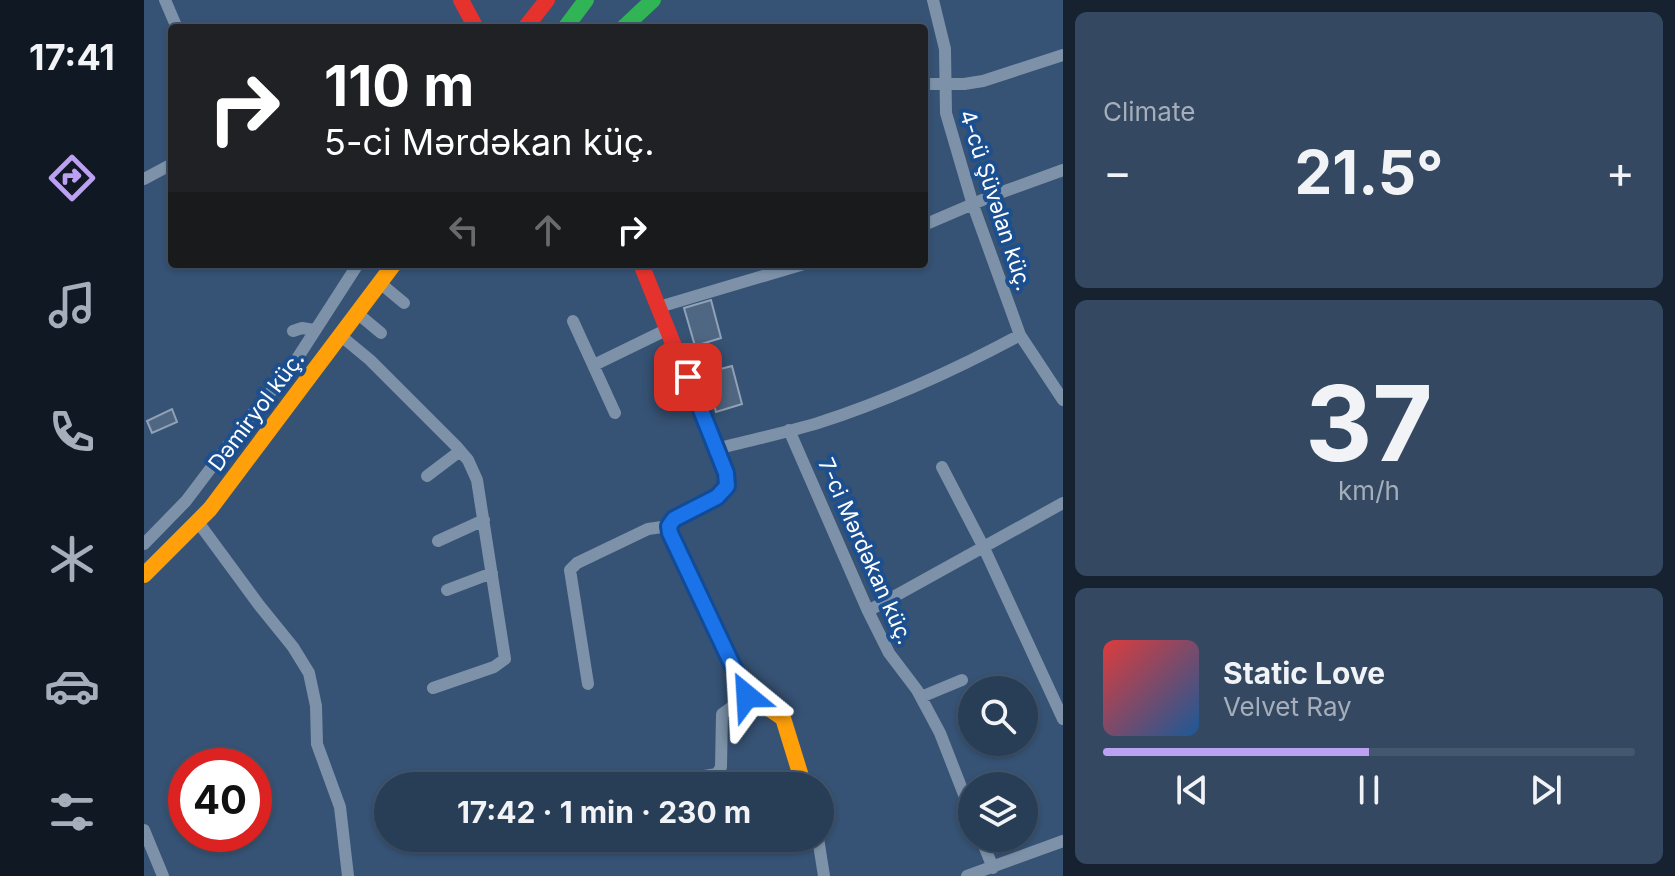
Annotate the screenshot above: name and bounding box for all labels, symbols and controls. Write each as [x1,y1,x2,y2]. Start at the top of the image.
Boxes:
text: 17:41 [29,35,115,79]
text: 110 m [324,52,474,120]
icon: right [192,56,296,160]
text: Climate [1103,96,1195,127]
street label: 4-cü Şüvəlan küç. [954,106,1038,294]
text: 5-ci Mərdəkan küç. [324,120,655,164]
text: 21.5° [1295,136,1443,208]
text: − [1103,145,1132,199]
text: + [1606,145,1635,199]
icon: directions [44,150,100,206]
icon: left [442,208,486,252]
icon: ahead [526,208,570,252]
icon: right [610,208,654,252]
icon: music [44,277,100,333]
pin [654,343,722,411]
street label: Dəmiryol küç. [203,346,309,476]
icon: arrive [666,355,710,399]
text: 37 [1305,360,1433,486]
icon: phone [44,404,100,460]
street label: 7-ci Mərdəkan küç. [813,454,919,648]
text: km/h [1338,475,1400,506]
icon: climate [44,531,100,587]
position arrow [705,654,789,738]
text: Static Love [1223,655,1385,691]
icon: car [44,658,100,714]
map controls [958,676,1038,852]
button: search [958,676,1038,756]
text: Velvet Ray [1223,691,1352,722]
speed limit sign: 40 [168,748,272,852]
icon: previous [1170,768,1214,812]
icon: pause [1347,768,1391,812]
icon: next [1524,768,1568,812]
button: layers [958,772,1038,852]
icon: filters [44,784,100,840]
text: 17:42 · 1 min · 230 m [457,794,751,830]

